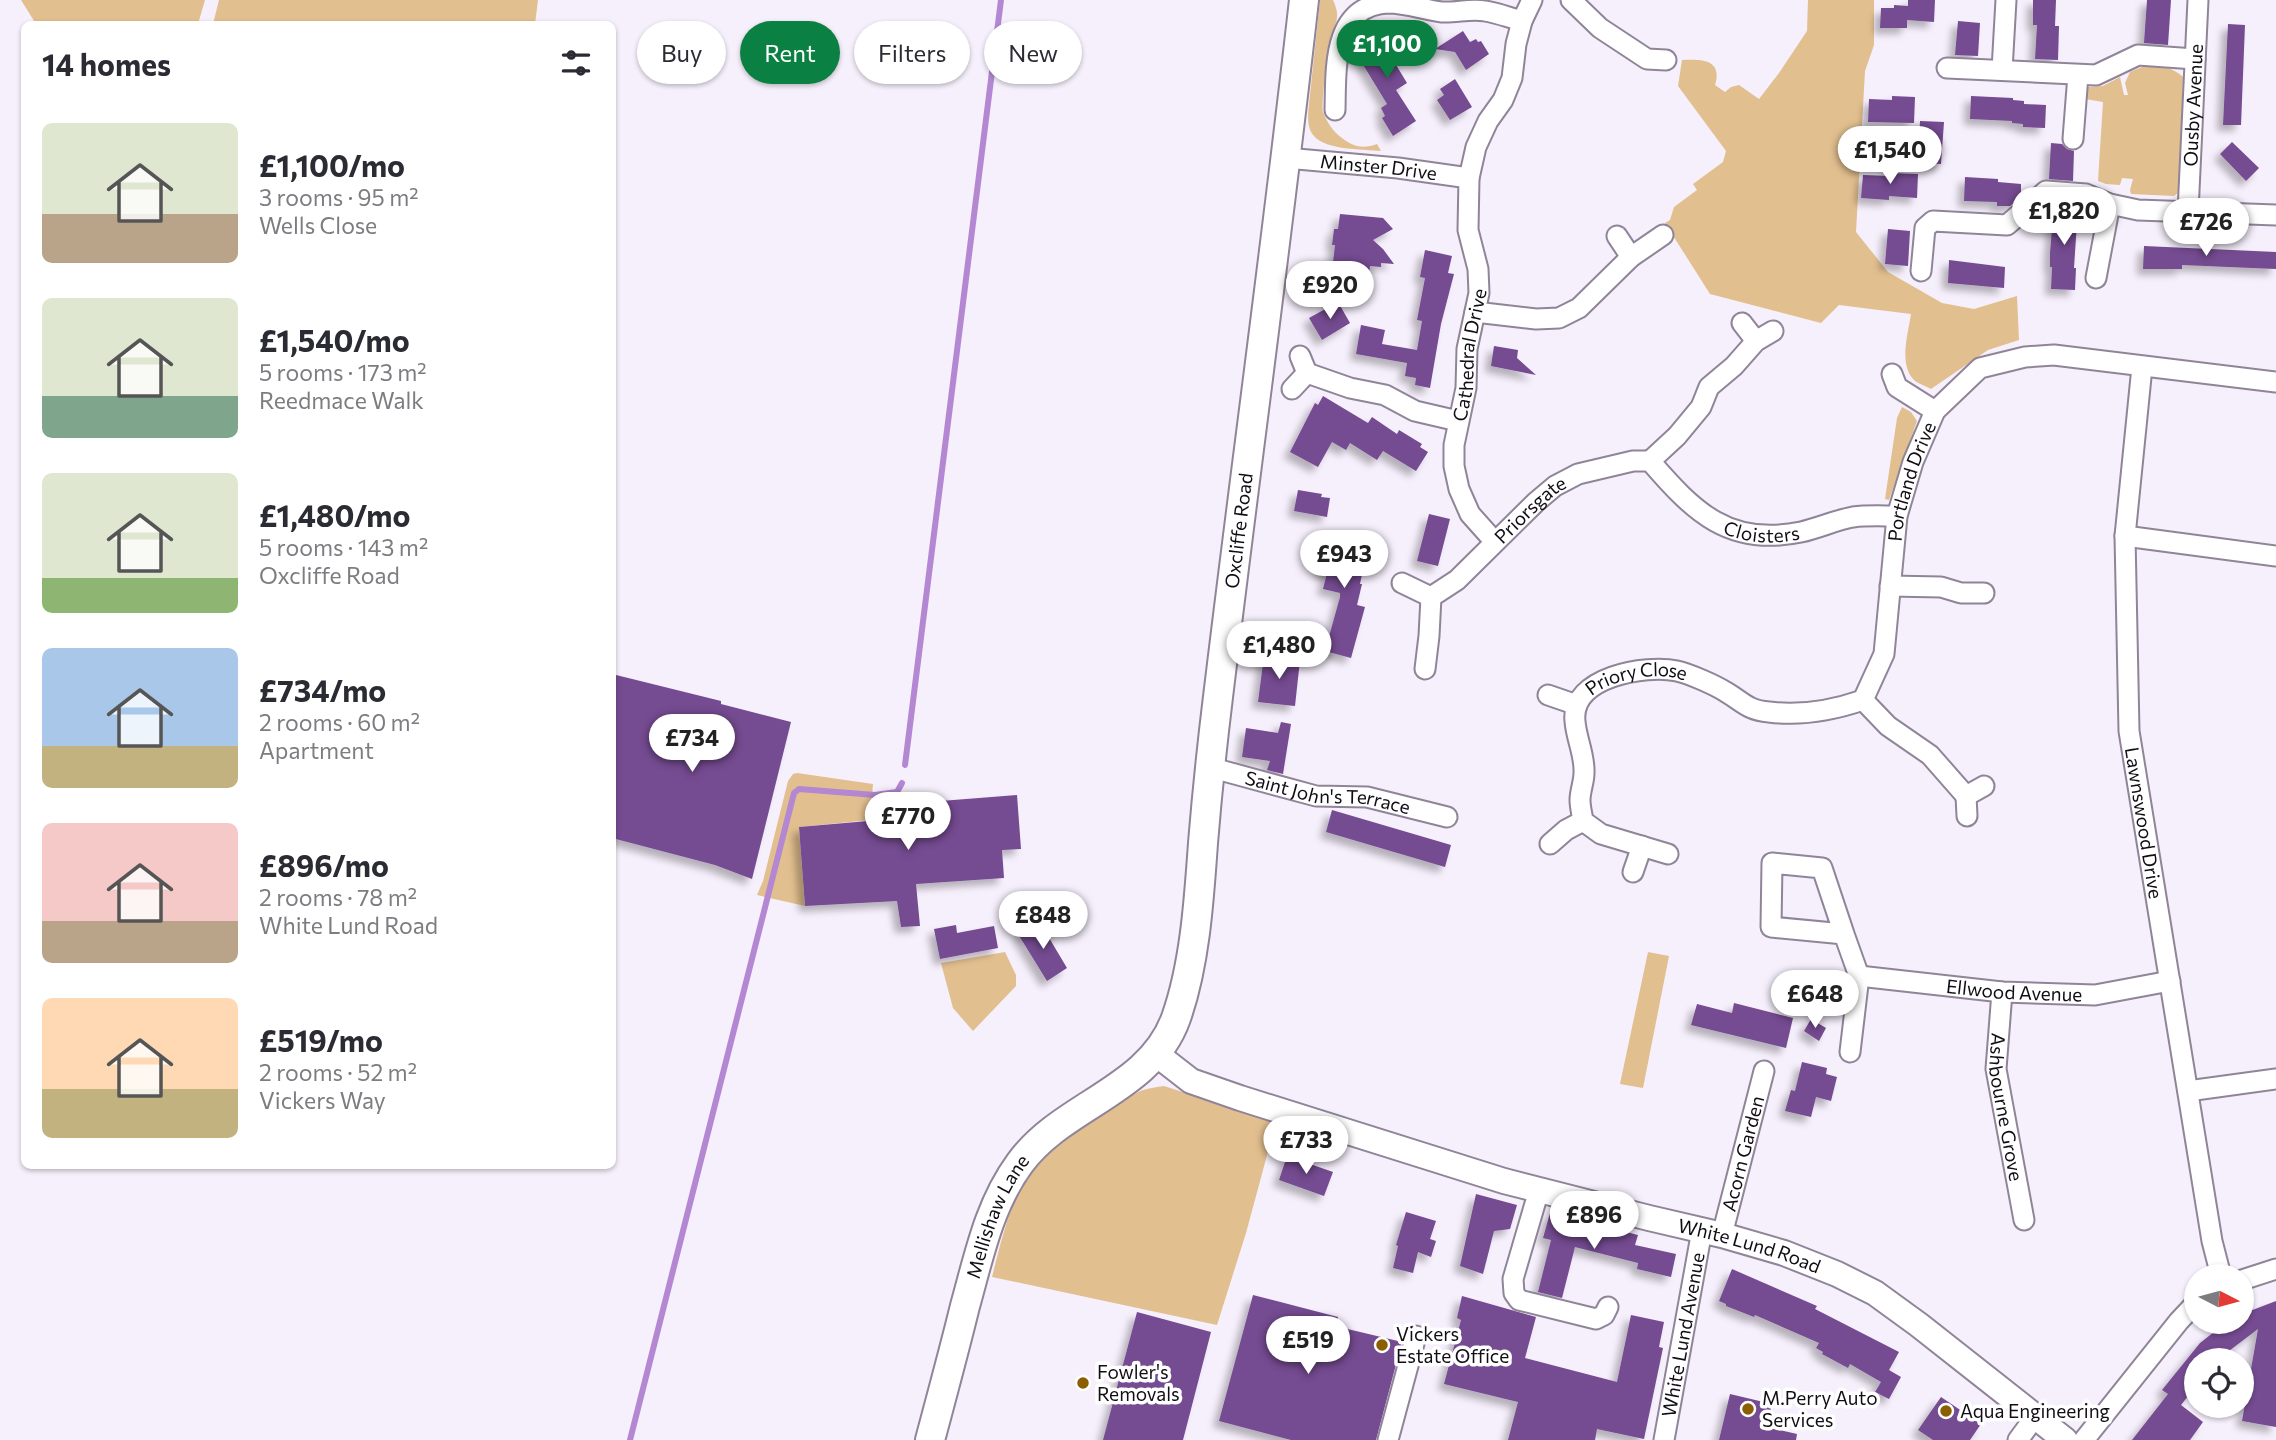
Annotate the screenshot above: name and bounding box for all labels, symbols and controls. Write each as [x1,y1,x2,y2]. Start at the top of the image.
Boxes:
pin: £1,100 [1330,20,1444,80]
chip: Buy [637,21,726,84]
chip: Rent [740,21,840,84]
chip: Filters [854,21,970,84]
chip: New [984,21,1082,84]
text: £1,100 [1353,29,1421,57]
street label: Ousby Avenue [2178,43,2207,167]
icon: filters [557,44,595,82]
text: 14 homes [42,45,171,82]
pin: £1,540 [1833,127,1947,186]
text: £1,540 [1854,135,1926,163]
text: £1,100/mo [259,146,405,183]
street label: Minster Drive [1319,149,1439,184]
icon: home [98,151,182,235]
text: 3 rooms · 95 m² [259,183,418,211]
pin: £1,820 [2007,188,2121,247]
text: £1,820 [2028,196,2100,224]
pin: £726 [2165,198,2247,258]
text: £726 [2179,207,2233,235]
text: Wells Close [259,211,377,239]
pin: £920 [1289,262,1371,321]
text: £920 [1302,270,1358,298]
street label: Cathedral Drive [1447,286,1491,423]
text: £1,540/mo [259,321,410,358]
icon: home [98,326,182,410]
text: 5 rooms · 173 m² [259,358,426,386]
text: Reedmace Walk [259,386,424,414]
street label: Portland Drive [1883,418,1940,542]
street label: Priorsgate [1489,470,1569,548]
street label: Oxcliffe Road [1219,471,1257,590]
text: £1,480/mo [259,496,410,533]
icon: home [98,501,182,585]
street label: Cloisters [1721,515,1801,547]
pin: £943 [1303,530,1385,590]
text: 5 rooms · 143 m² [259,533,428,561]
text: £943 [1316,539,1372,567]
text: Oxcliffe Road [259,561,400,589]
pin: £1,480 [1222,622,1336,681]
text: £1,480 [1242,630,1316,658]
street label: Priory Close [1580,657,1691,699]
text: £734/mo [259,671,386,708]
icon: home [98,676,182,760]
text: 2 rooms · 60 m² [259,708,420,736]
pin: £734 [651,714,733,774]
text: £734 [665,723,719,751]
text: Apartment [259,736,374,764]
street label: Lawnswood Drive [2121,745,2168,900]
street label: Saint John's Terrace [1243,765,1413,818]
pin: £770 [867,792,949,852]
text: £770 [881,801,935,829]
text: £896/mo [259,846,389,883]
icon: home [98,851,182,935]
text: 2 rooms · 78 m² [259,883,417,911]
pin: £848 [1002,892,1084,951]
text: £848 [1015,900,1071,928]
text: White Lund Road [259,911,438,939]
pin: £648 [1774,970,1856,1030]
street label: Ellwood Avenue [1945,974,2083,1006]
text: £648 [1787,979,1843,1007]
text: £519/mo [259,1021,383,1058]
icon: home [98,1026,182,1110]
street label: Ashbourne Grove [1985,1032,2029,1183]
text: 2 rooms · 52 m² [259,1058,417,1086]
text: Vickers Way [259,1086,386,1114]
street label: Acorn Garden [1717,1093,1768,1214]
pin: £733 [1265,1116,1347,1176]
text: £733 [1279,1125,1333,1153]
street label: Mellishaw Lane [961,1150,1033,1281]
pin: £896 [1553,1192,1635,1251]
text: £896 [1566,1200,1622,1228]
street label: White Lund Road [1676,1213,1824,1277]
street label: White Lund Avenue [1656,1250,1709,1419]
north arrow [2184,1264,2254,1334]
map controls [2184,1264,2254,1418]
pin: £519 [1267,1316,1349,1376]
place label: Vickers Estate Office [1396,1322,1509,1367]
text: £519 [1282,1325,1334,1353]
marker: Vickers Estate Office [1374,1337,1390,1353]
button: locate [2184,1348,2254,1418]
place label: Fowler's Removals [1097,1360,1180,1405]
marker: Fowler's Removals [1075,1375,1091,1391]
place label: M.Perry Auto Services [1762,1386,1877,1431]
place label: Aqua Engineering [1960,1399,2110,1422]
marker: M.Perry Auto Services [1740,1401,1756,1417]
marker: Aqua Engineering [1938,1403,1954,1419]

